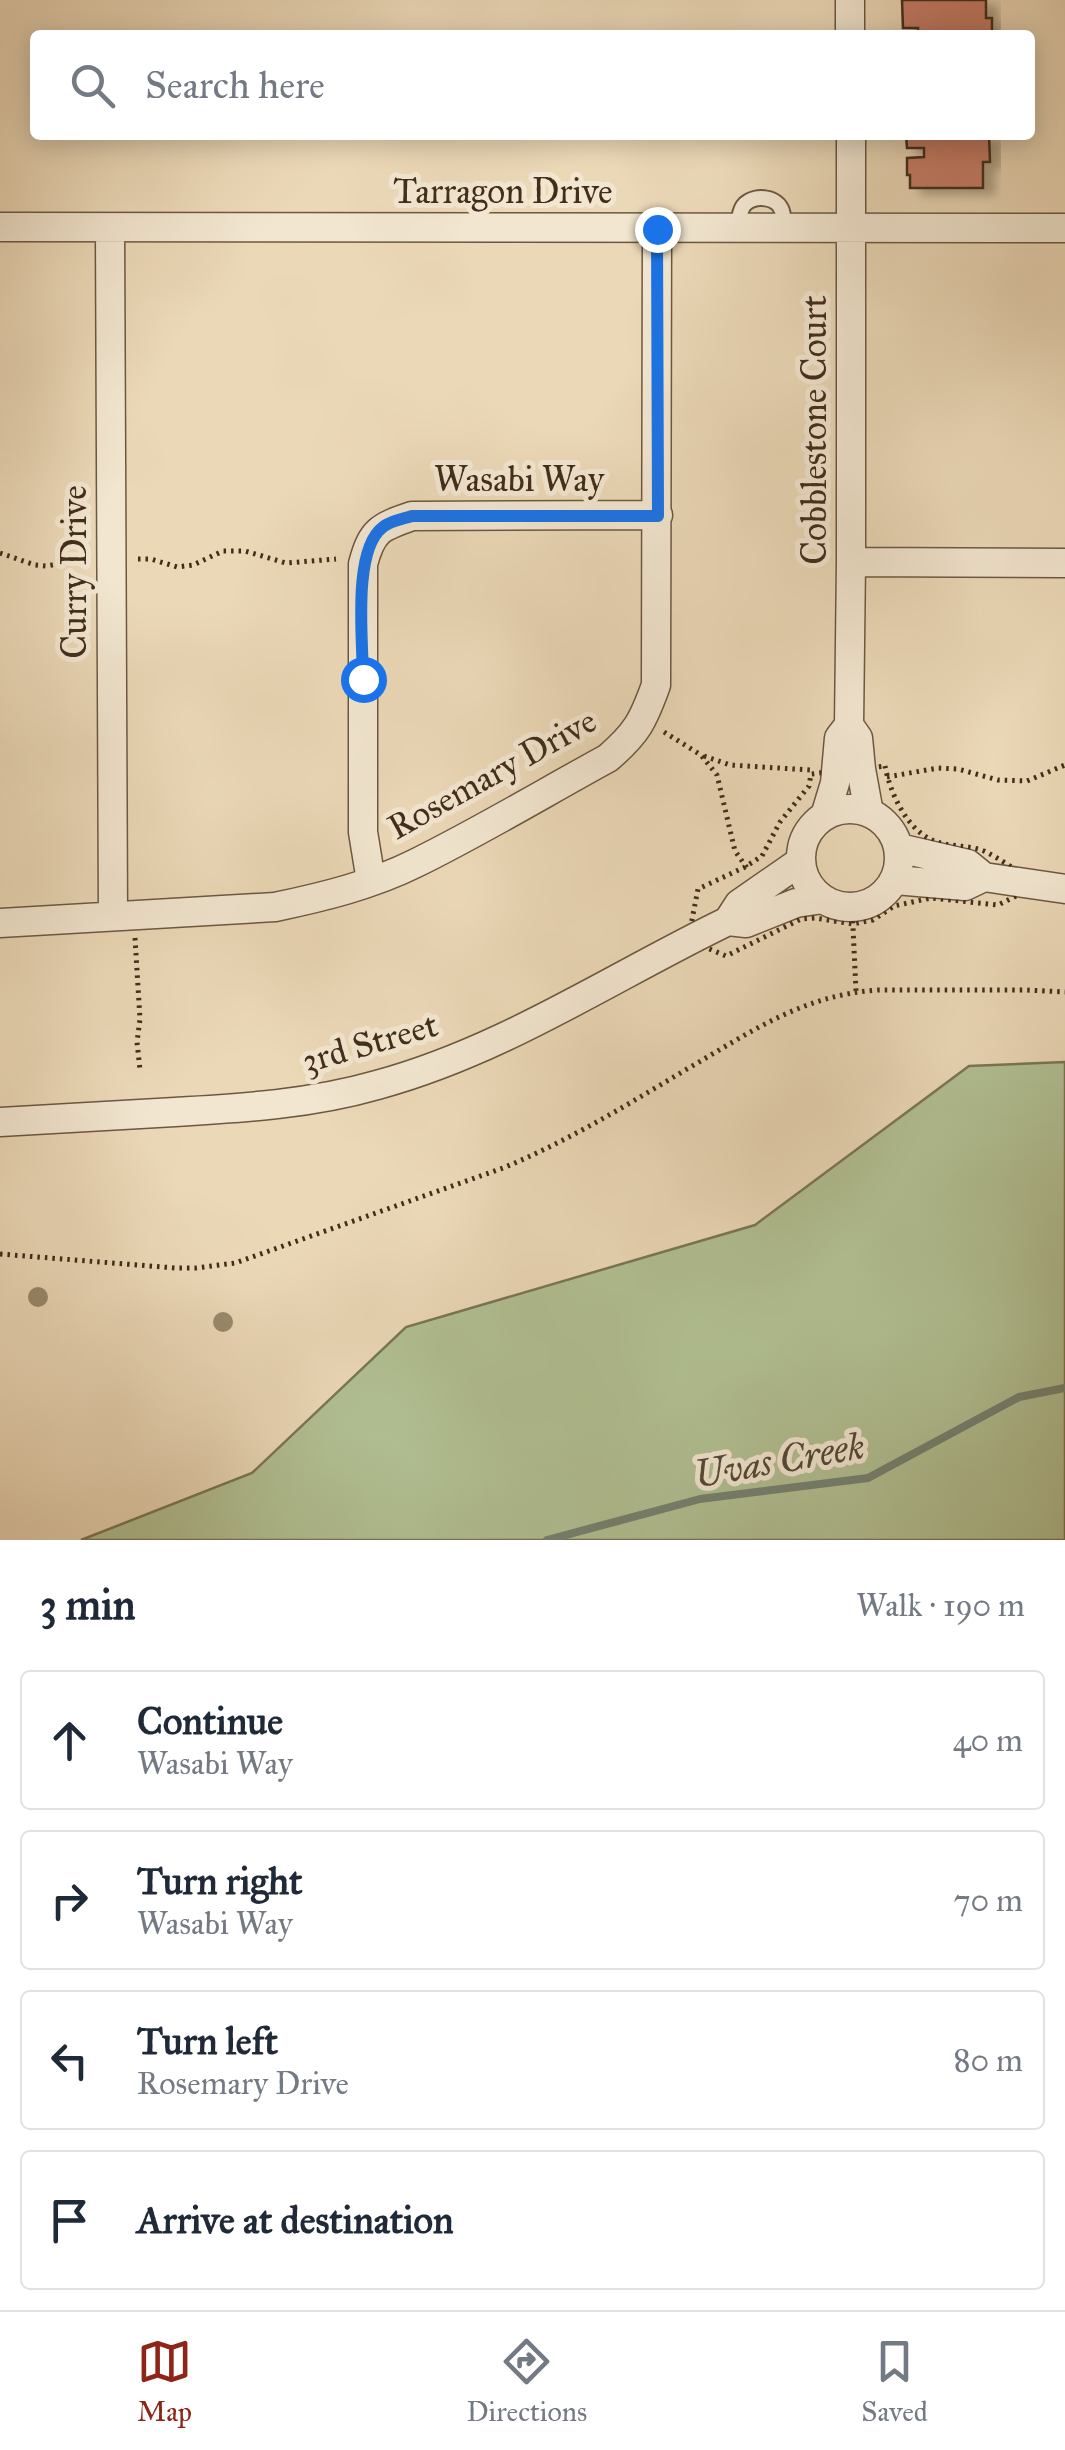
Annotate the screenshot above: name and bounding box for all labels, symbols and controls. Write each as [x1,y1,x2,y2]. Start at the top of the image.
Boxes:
search box [30,30,1035,140]
icon: search [65,58,120,113]
text: Search here [145,62,325,108]
street label: Tarragon Drive [393,170,613,213]
route end [635,207,681,253]
street label: Cobblestone Court [793,295,836,565]
street label: Wasabi Way [434,458,605,501]
street label: Curry Drive [53,485,96,659]
route start [341,657,387,703]
street label: Rosemary Drive [380,699,604,849]
street label: 3rd Street [297,1003,443,1083]
water label: Uvas Creek [690,1422,868,1498]
text: 3 min [40,1579,135,1631]
text: Walk · 190 m [856,1586,1025,1625]
text: Continue [137,1698,283,1744]
icon: ahead [42,1713,97,1768]
text: 40 m [953,1721,1023,1760]
text: Wasabi Way [137,1744,293,1783]
text: Turn right [137,1858,303,1904]
icon: right [42,1873,97,1928]
text: 70 m [954,1881,1023,1920]
text: Wasabi Way [137,1904,293,1943]
text: Turn left [137,2018,278,2064]
icon: left [42,2033,97,2088]
text: 80 m [954,2041,1023,2080]
text: Rosemary Drive [137,2064,349,2103]
icon: arrive [42,2193,97,2248]
text: Arrive at destination [137,2197,454,2243]
tab: Map [137,2334,192,2429]
tab: Directions [466,2334,587,2429]
tab: Saved [861,2334,928,2429]

